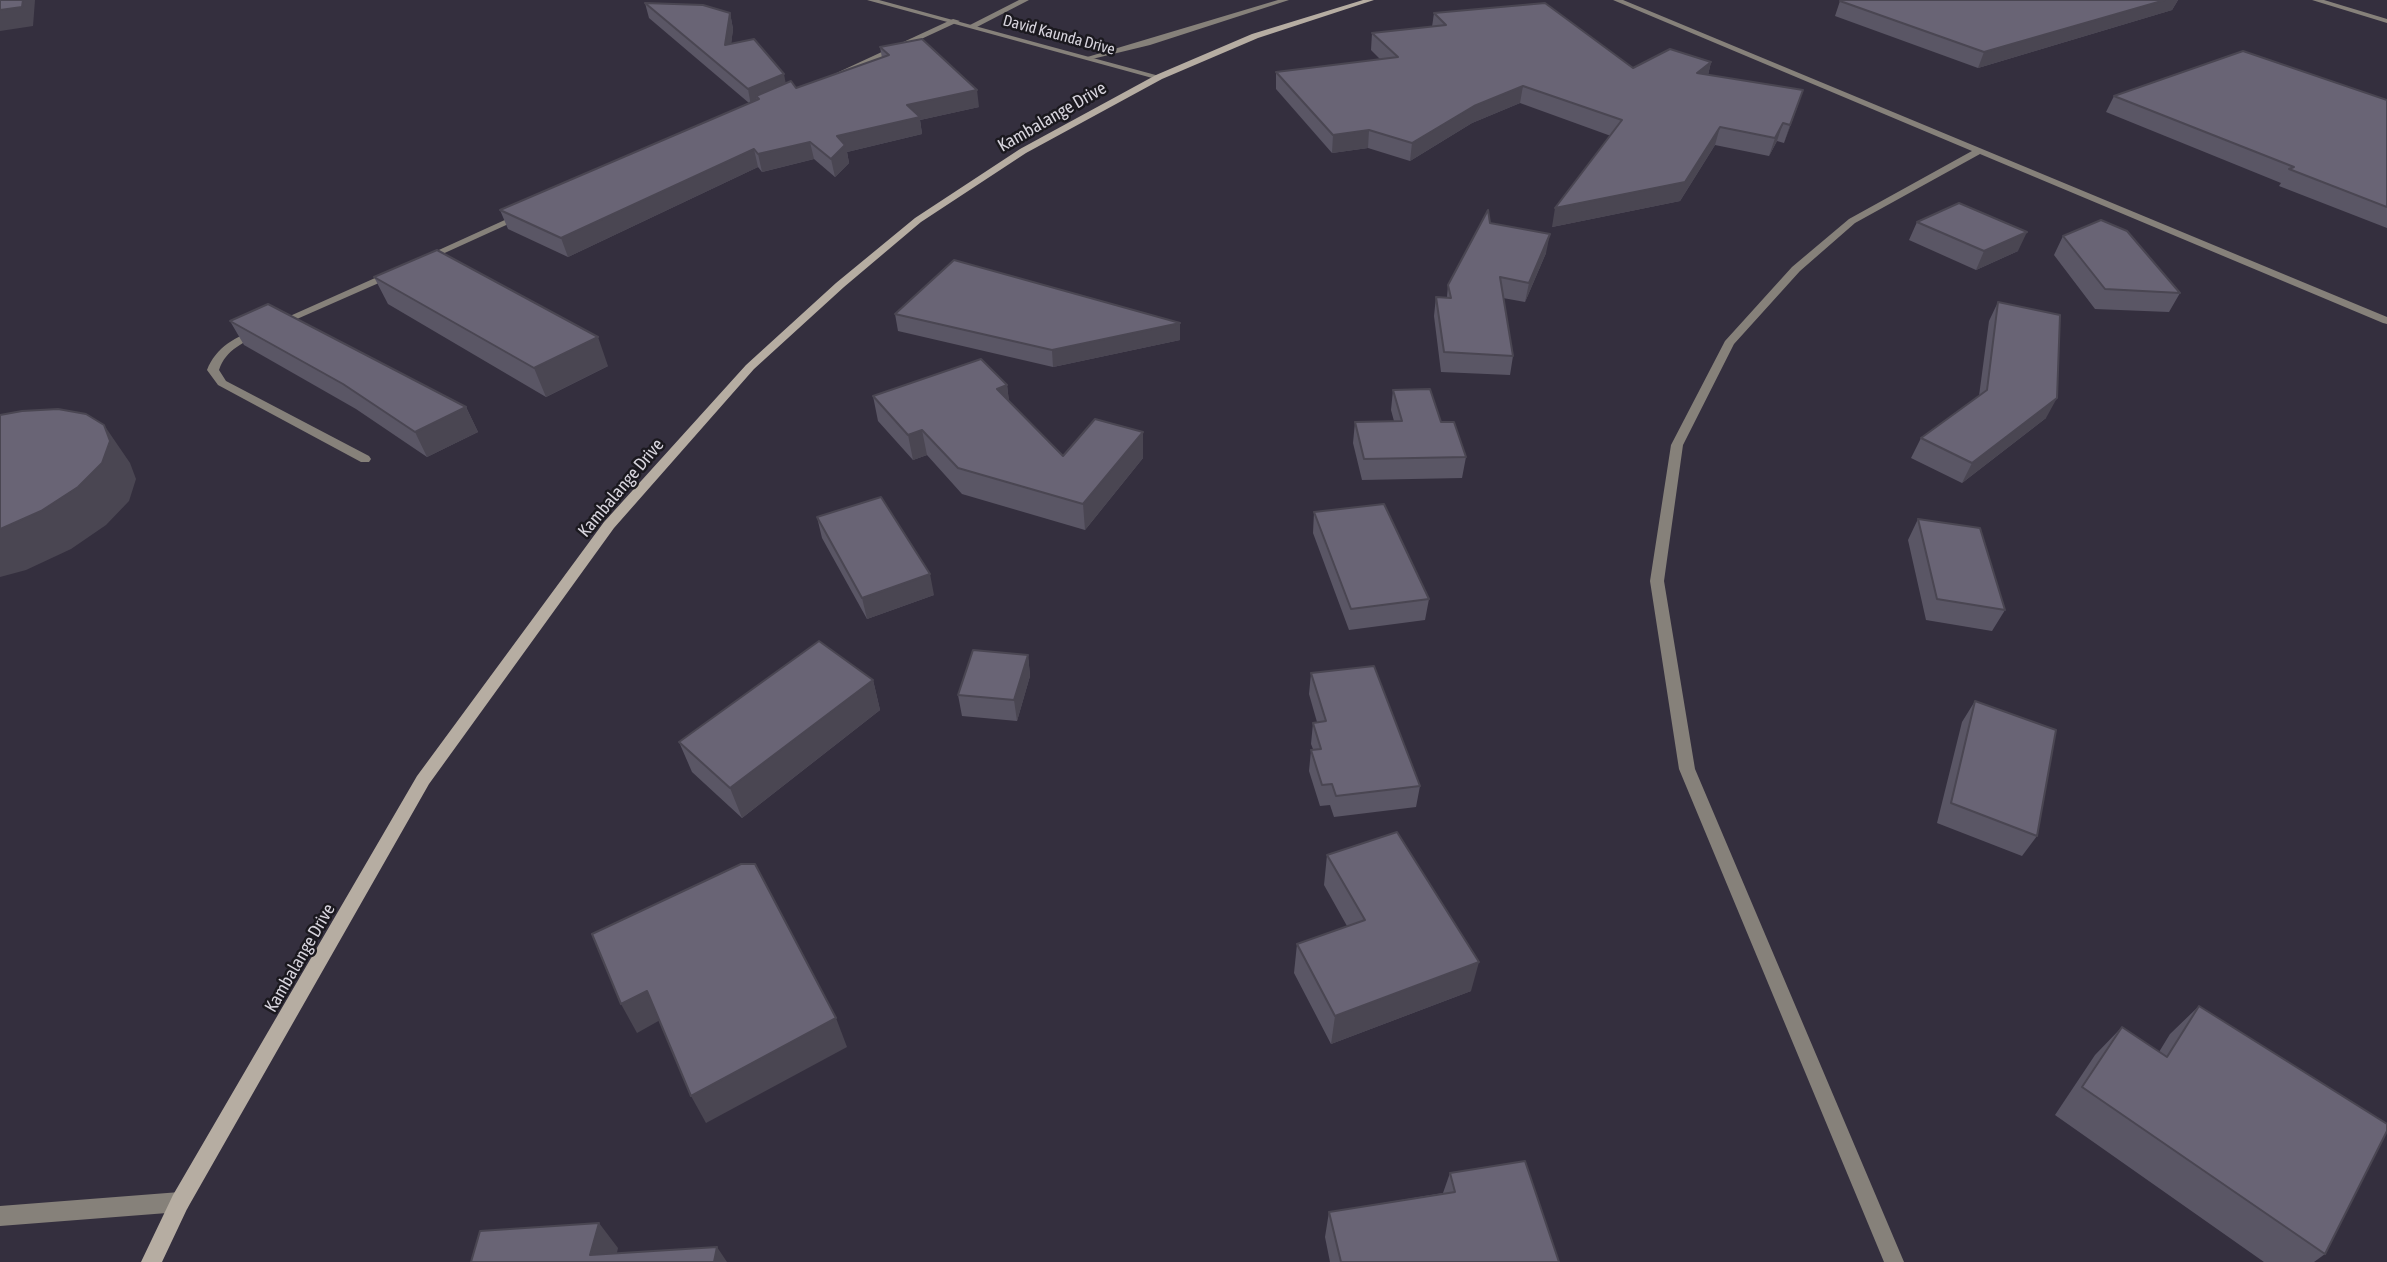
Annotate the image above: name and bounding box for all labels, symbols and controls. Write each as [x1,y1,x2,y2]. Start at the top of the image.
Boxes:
street label: David Kaunda Drive [1001,11,1117,59]
street label: Kambalange Drive [994,77,1110,157]
street label: Kambalange Drive [574,435,668,541]
street label: Kambalange Drive [260,900,340,1016]

